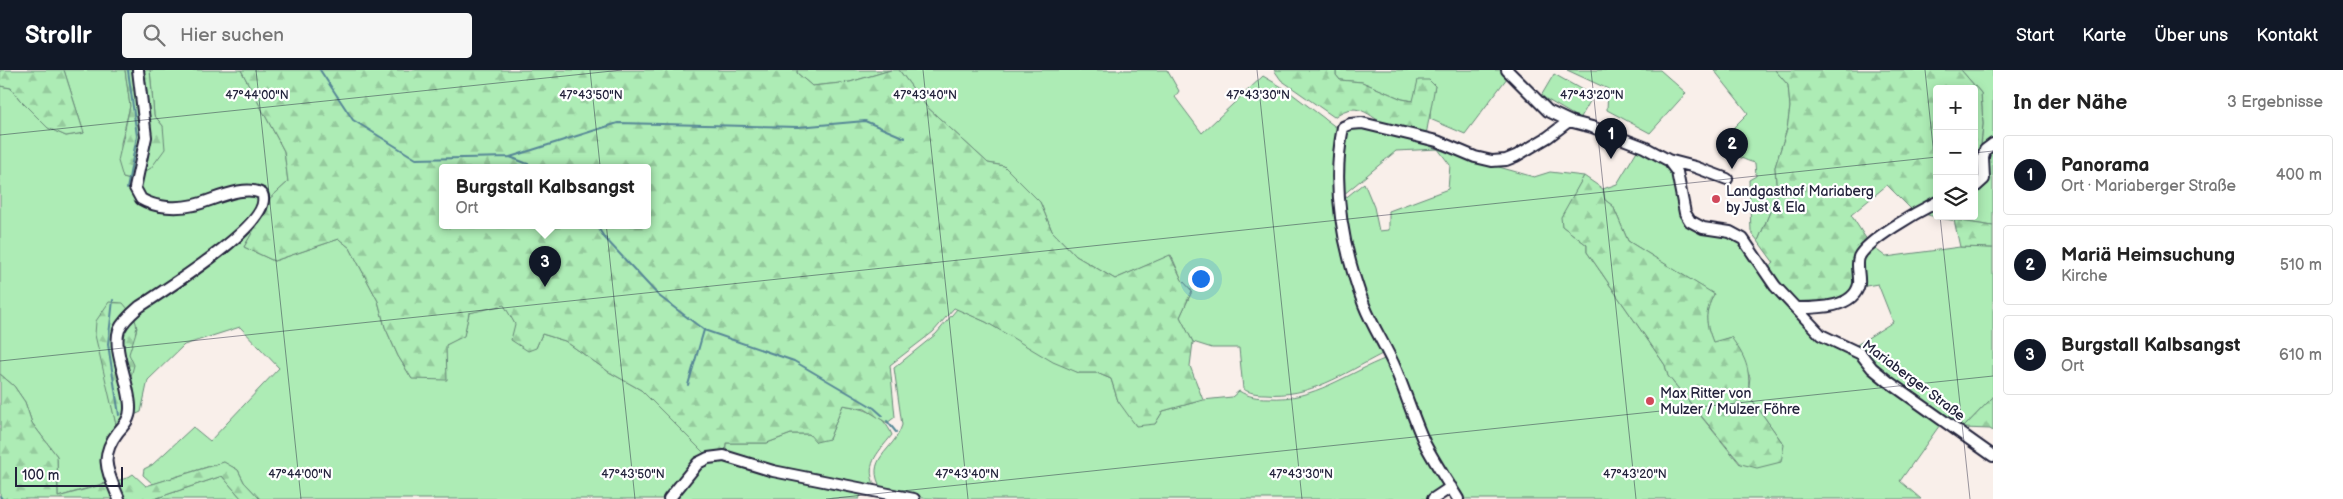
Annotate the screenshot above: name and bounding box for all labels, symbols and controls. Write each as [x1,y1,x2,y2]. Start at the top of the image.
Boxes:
search box [122,13,472,58]
text: Strollr [25,21,92,50]
icon: search [140,21,168,49]
text: Hier suchen [180,24,284,47]
text: Start [2016,25,2054,46]
text: Karte [2082,25,2126,46]
text: Über uns [2154,25,2228,46]
text: Kontakt [2256,25,2318,46]
map controls [1933,85,1978,220]
button: + [1933,85,1978,130]
text: 47°44'00"N [225,88,289,103]
text: 47°43'50"N [559,88,623,103]
text: 47°43'40"N [893,88,957,103]
text: 47°43'30"N [1226,88,1290,103]
text: 47°43'20"N [1560,88,1624,103]
text: In der Nähe [2013,90,2127,115]
text: 3 Ergebnisse [2227,93,2323,112]
pin: 1 [1595,118,1627,159]
pin: 2 [1716,128,1748,169]
button: − [1933,130,1978,175]
text: Panorama [2061,154,2150,177]
popup [439,164,651,229]
text: 1 [2027,166,2033,185]
text: 400 m [2276,166,2322,185]
button: layers [1933,175,1978,220]
text: Burgstall Kalbsangst [455,176,635,199]
text: Ort · Mariaberger Straße [2061,177,2236,196]
place label: Landgasthof Mariaberg by Just & Ela [1726,183,1874,216]
marker: Landgasthof Mariaberg by Just & Ela [1710,193,1722,205]
text: Ort [455,199,478,218]
text: Mariä Heimsuchung [2061,244,2235,267]
pin: 3 [529,246,561,287]
text: 2 [2025,256,2035,275]
text: 510 m [2280,256,2322,275]
your location [1188,266,1214,292]
text: Kirche [2061,267,2107,286]
text: Burgstall Kalbsangst [2061,334,2240,357]
street label: Mariaberger Straße [1859,336,1968,424]
text: 3 [2025,346,2035,365]
text: 610 m [2279,346,2322,365]
text: Ort [2061,357,2084,376]
place label: Max Ritter von Mulzer / Mulzer Föhre [1660,385,1800,418]
marker: Max Ritter von Mulzer / Mulzer Föhre [1644,395,1656,407]
scale bar [15,464,122,487]
text: 100 m [22,467,59,484]
text: 47°44'00"N [268,467,332,482]
text: 47°43'50"N [601,467,665,482]
text: 47°43'40"N [935,467,999,482]
text: 47°43'30"N [1269,467,1333,482]
text: 47°43'20"N [1603,467,1667,482]

